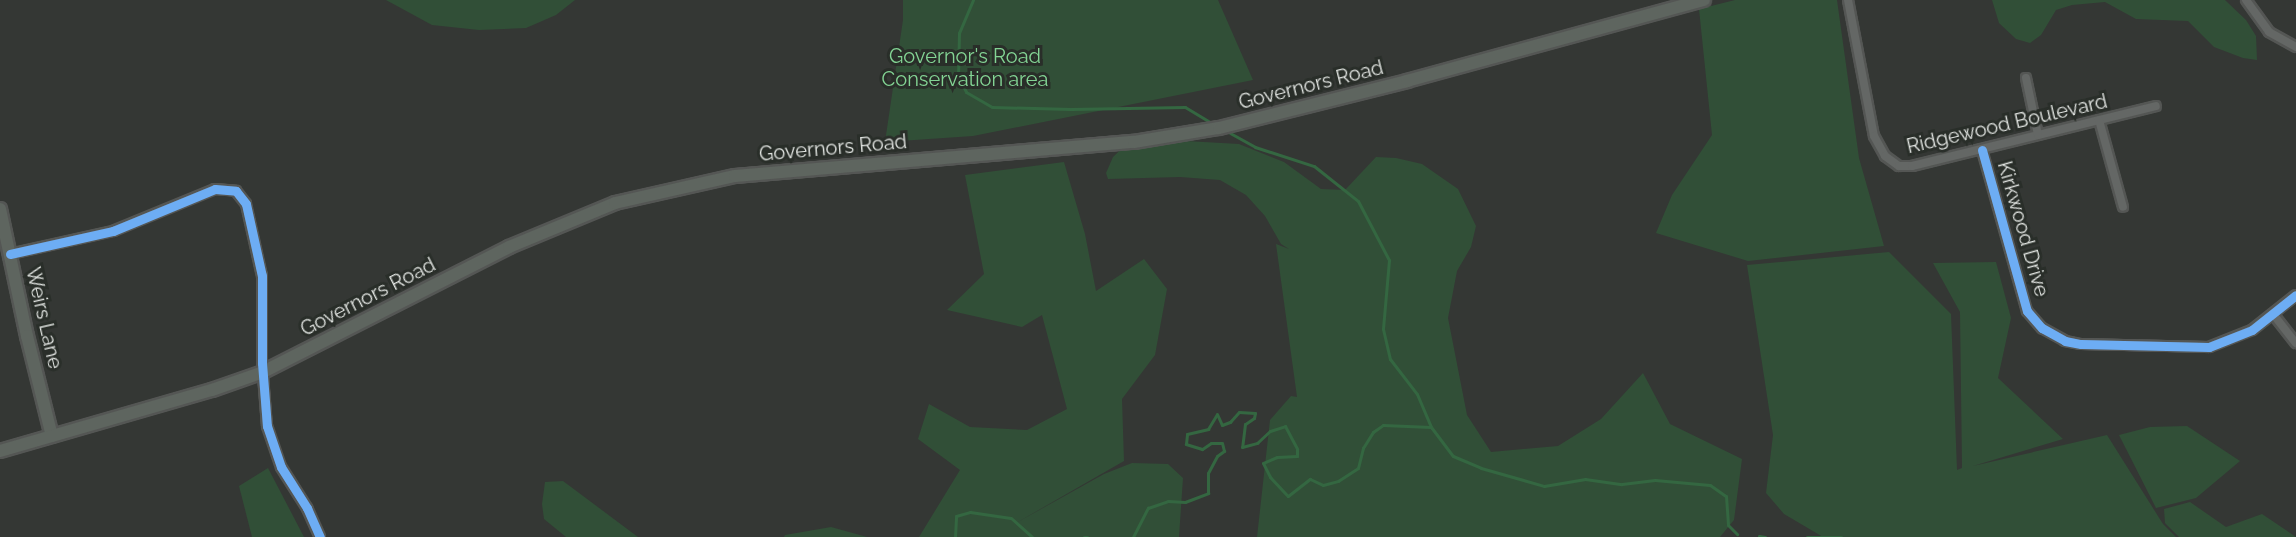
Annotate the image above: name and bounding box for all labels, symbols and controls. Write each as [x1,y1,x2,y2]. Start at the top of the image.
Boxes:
park label: Governor's Road Conservation area [882,45,1048,92]
street label: Governors Road [1236,55,1386,115]
street label: Ridgewood Boulevard [1904,89,2110,159]
street label: Governors Road [758,130,908,166]
street label: Kirkwood Drive [1992,159,2054,299]
street label: Governors Road [297,253,439,341]
street label: Weirs Lane [21,265,67,371]

